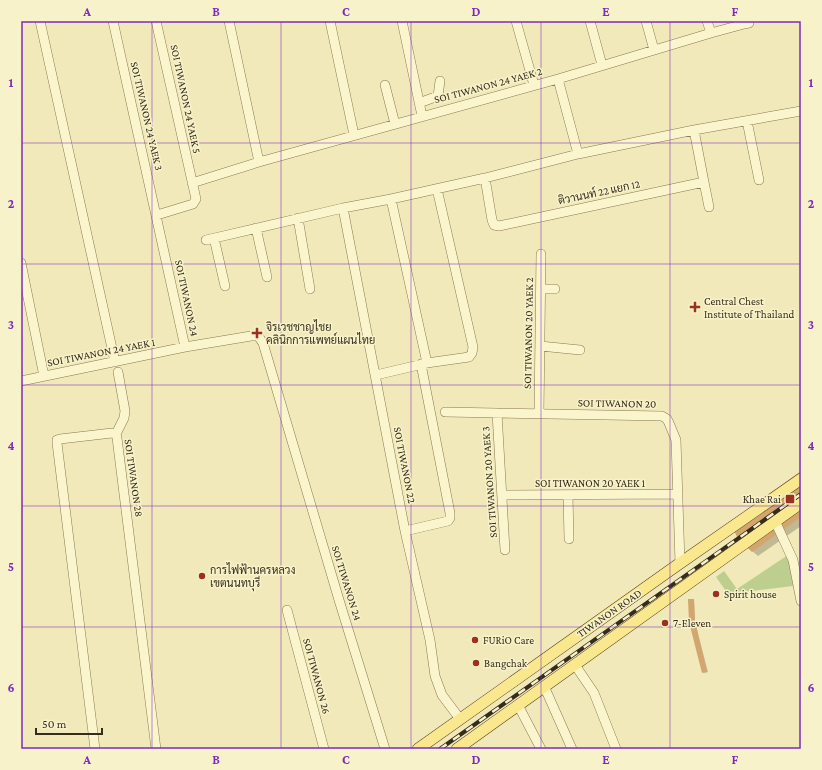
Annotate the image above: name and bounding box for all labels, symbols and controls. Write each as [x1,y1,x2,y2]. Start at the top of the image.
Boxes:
text: A [82,4,91,19]
text: B [212,4,220,19]
text: C [342,4,350,19]
text: D [472,4,481,19]
text: E [602,4,610,19]
text: F [732,4,739,19]
street label: SOI TIWANON 24 YAEK 5 [169,43,203,155]
street label: SOI TIWANON 24 YAEK 3 [129,61,165,171]
street label: SOI TIWANON 24 YAEK 2 [433,65,543,105]
text: 1 [9,75,14,90]
text: 1 [809,75,814,90]
street label: ติวานนท์ 22 แยก 12 [557,176,641,207]
text: 2 [8,196,15,211]
text: 2 [808,196,815,211]
street label: SOI TIWANON 24 [173,259,201,338]
street label: SOI TIWANON 20 YAEK 2 [521,277,535,389]
place label: Central Chest Institute of Thailand [704,295,795,320]
marker: Central Chest Institute of Thailand [689,301,701,313]
text: 3 [8,317,14,332]
text: 3 [808,317,814,332]
place label: จิรเวชชาญไชย คลินิกการแพทย์แผนไทย [266,319,375,346]
marker: จิรเวชชาญไชย คลินิกการแพทย์แผนไทย [251,327,263,339]
street label: SOI TIWANON 24 YAEK 1 [46,336,156,368]
street label: SOI TIWANON 20 [578,396,656,410]
street label: SOI TIWANON 22 [392,426,418,504]
street label: SOI TIWANON 20 YAEK 3 [479,426,499,538]
text: 4 [7,438,15,453]
street label: SOI TIWANON 28 [123,438,145,518]
text: 4 [807,438,815,453]
street label: SOI TIWANON 20 YAEK 1 [535,477,645,489]
place label: Khae Rai [743,493,781,505]
marker: Khae Rai [784,493,796,505]
street label: SOI TIWANON 24 [330,544,364,622]
text: 5 [8,559,14,574]
text: 5 [808,559,814,574]
place label: การไฟฟ้านครหลวง เขตนนทบุรี [210,562,295,592]
marker: การไฟฟ้านครหลวง เขตนนทบุรี [197,571,207,581]
street label: TIWANON ROAD [574,586,644,640]
place label: Spirit house [724,588,777,601]
marker: Spirit house [711,589,721,599]
place label: 7-Eleven [673,617,711,629]
marker: 7-Eleven [660,618,670,628]
place label: FURiO Care [483,634,534,646]
marker: FURiO Care [470,635,480,645]
street label: SOI TIWANON 26 [301,637,333,715]
place label: Bangchak [484,657,528,670]
marker: Bangchak [471,658,481,668]
text: 6 [7,680,15,695]
text: 6 [807,680,815,695]
scale bar [36,710,102,736]
text: 50 m [42,717,67,731]
text: A [82,752,91,767]
text: B [212,752,220,767]
text: C [342,752,350,767]
text: D [472,752,481,767]
text: E [602,752,610,767]
text: F [732,752,739,767]

